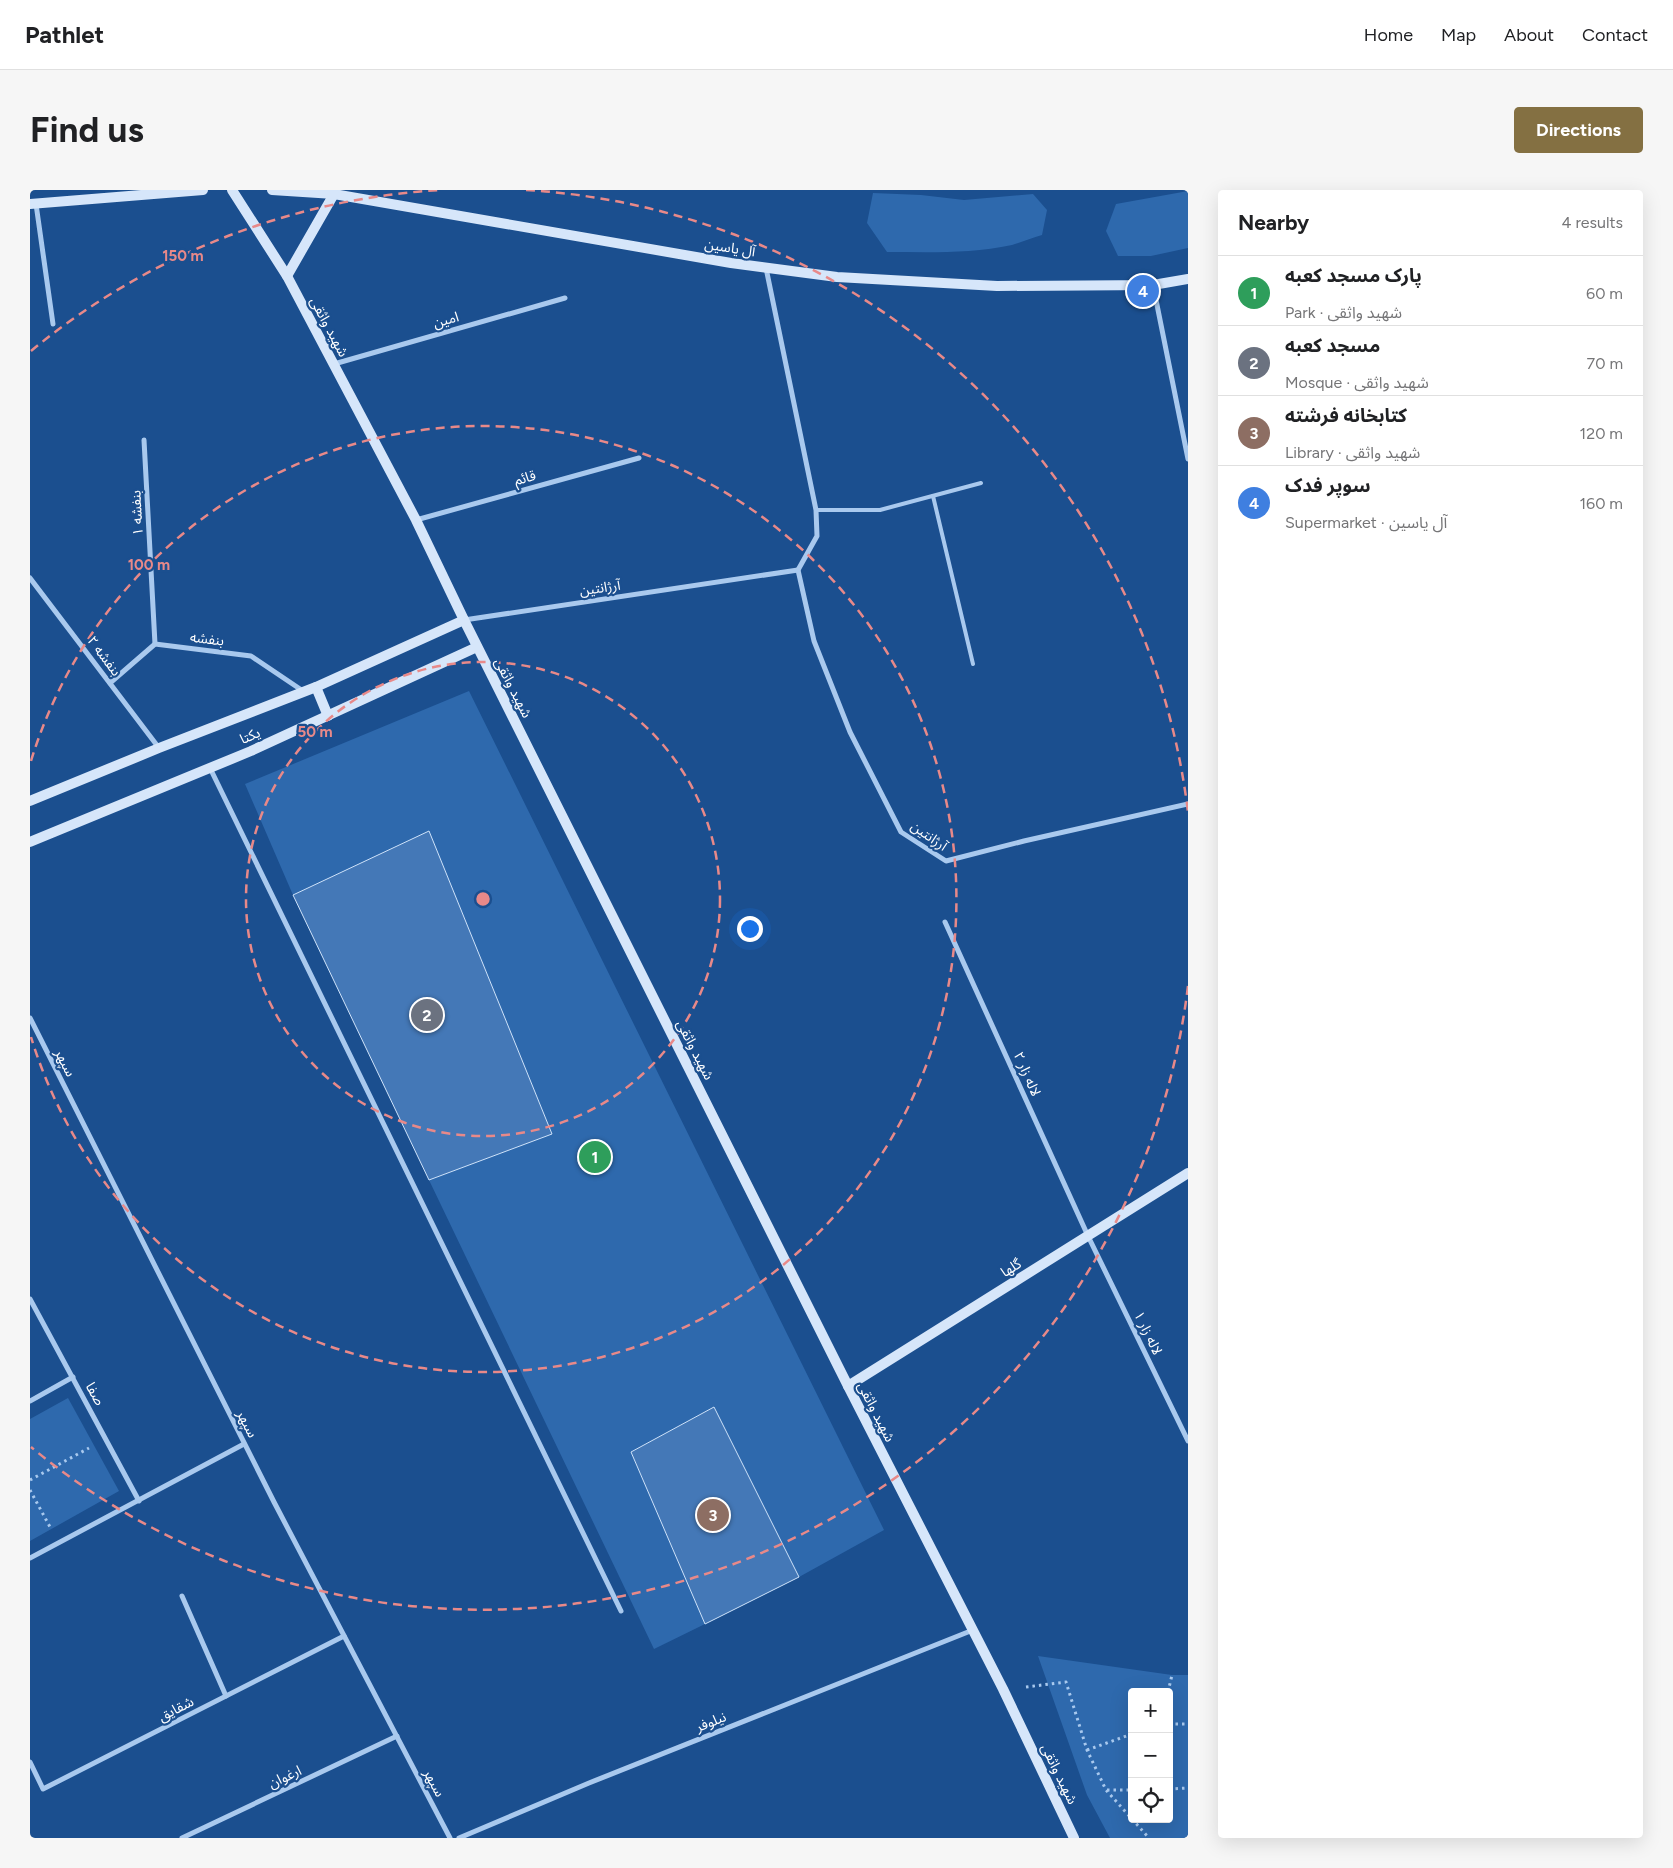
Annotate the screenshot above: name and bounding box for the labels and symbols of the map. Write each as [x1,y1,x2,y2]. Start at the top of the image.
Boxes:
street label: آل یاسین [703,236,757,261]
text: 150 m [162,247,204,265]
pin: 4 [1127,272,1159,310]
street label: شهید واثقی [306,294,352,360]
street label: امین [431,308,461,332]
street label: قائم [512,467,538,491]
street label: بنفشه ۱ [127,490,147,536]
text: 100 m [128,556,170,574]
street label: آرژانتین [579,577,622,599]
street label: بنفشه [189,628,225,650]
street label: بنفشه ۲ [83,633,125,680]
street label: شهید واثقی [491,655,535,721]
text: 50 m [297,723,333,741]
street label: یکتا [237,724,263,748]
street label: آرژانتین [907,817,951,855]
centre of rings [474,890,492,908]
your location [737,916,763,942]
pin: 2 [411,996,443,1034]
street label: شهید واثقی [673,1017,717,1083]
street label: سپهر [49,1045,79,1080]
street label: لاله زار ۲ [1010,1049,1044,1099]
pin: 1 [579,1138,611,1176]
street label: گلها [998,1255,1025,1281]
street label: لاله زار ۱ [1130,1308,1166,1358]
street label: شهید واثقی [854,1379,898,1445]
street label: صفا [82,1380,108,1409]
street label: سپهر [231,1406,261,1441]
pin: 3 [697,1496,729,1534]
street label: شقایق [155,1693,197,1726]
street label: نیلوفر [692,1708,729,1736]
street label: شهید واثقی [1037,1741,1081,1807]
street label: ارغوان [266,1762,304,1792]
street label: سپهر [418,1765,448,1800]

